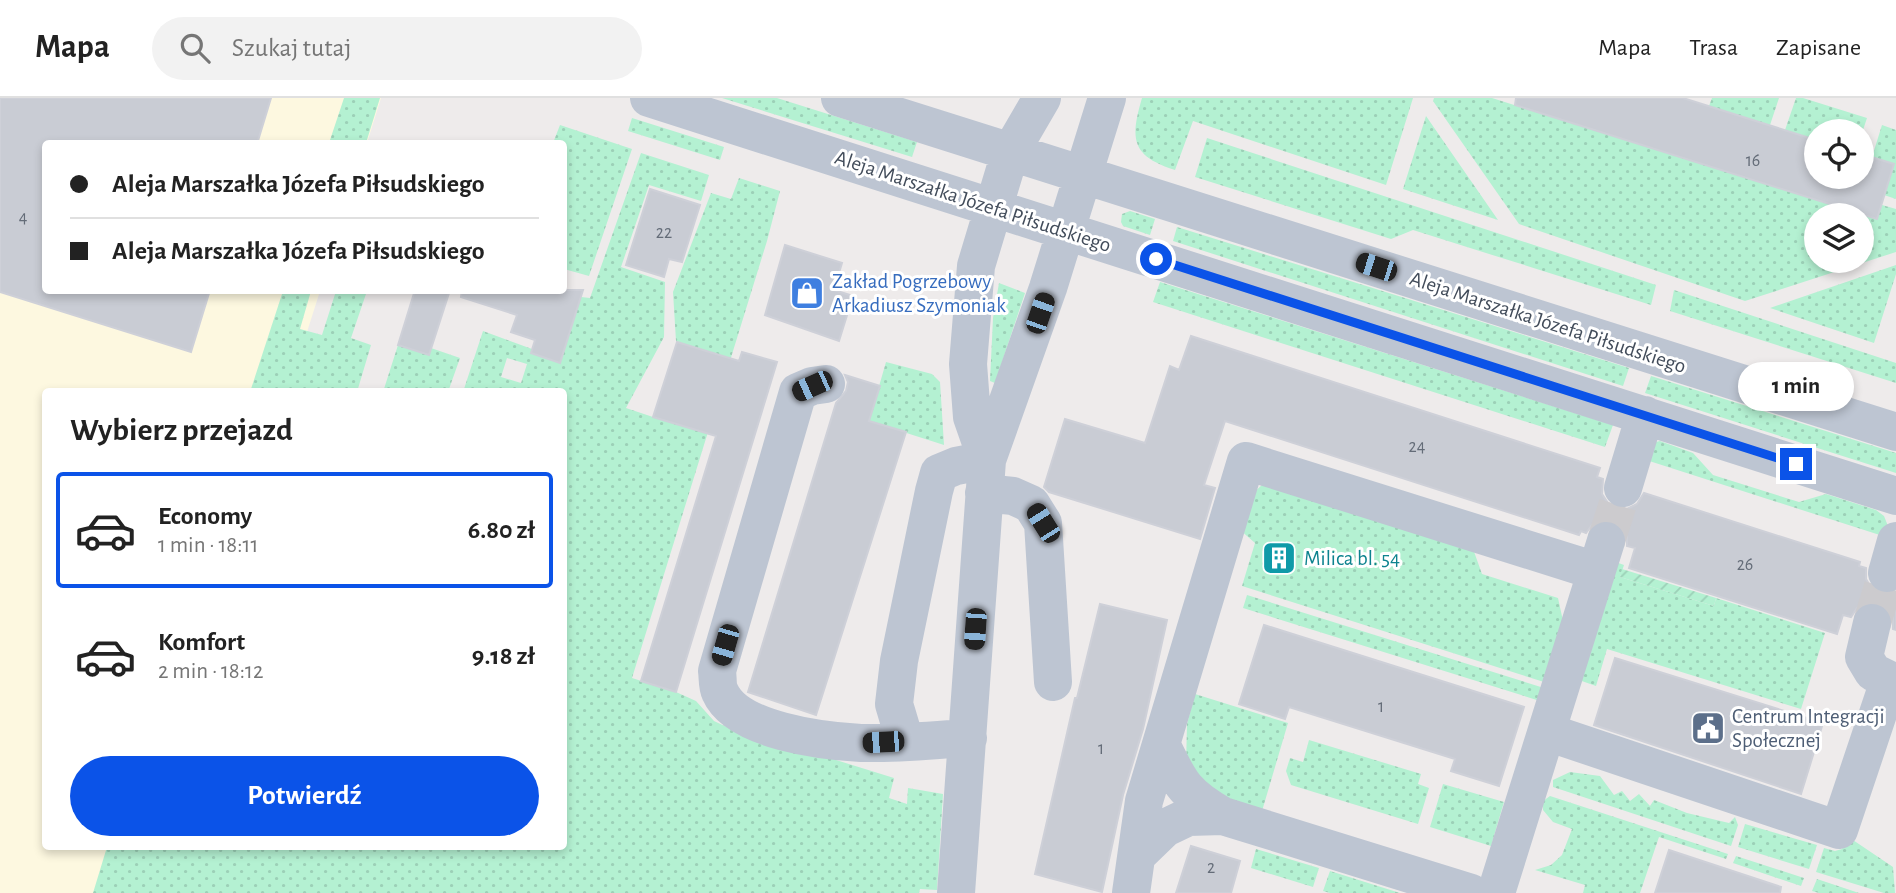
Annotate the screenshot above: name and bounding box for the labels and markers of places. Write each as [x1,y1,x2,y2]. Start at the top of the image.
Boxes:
place label: Zakład Pogrzebowy Arkadiusz Szymoniak [832,271,1006,316]
shop icon: Zakład Pogrzebowy Arkadiusz Szymoniak [788,274,826,312]
building icon: Milica bl. 54 [1260,539,1298,577]
place label: Milica bl. 54 [1304,548,1400,569]
place label: Centrum Integracji Społecznej [1732,706,1885,751]
public building icon: Centrum Integracji Społecznej [1689,709,1727,747]

